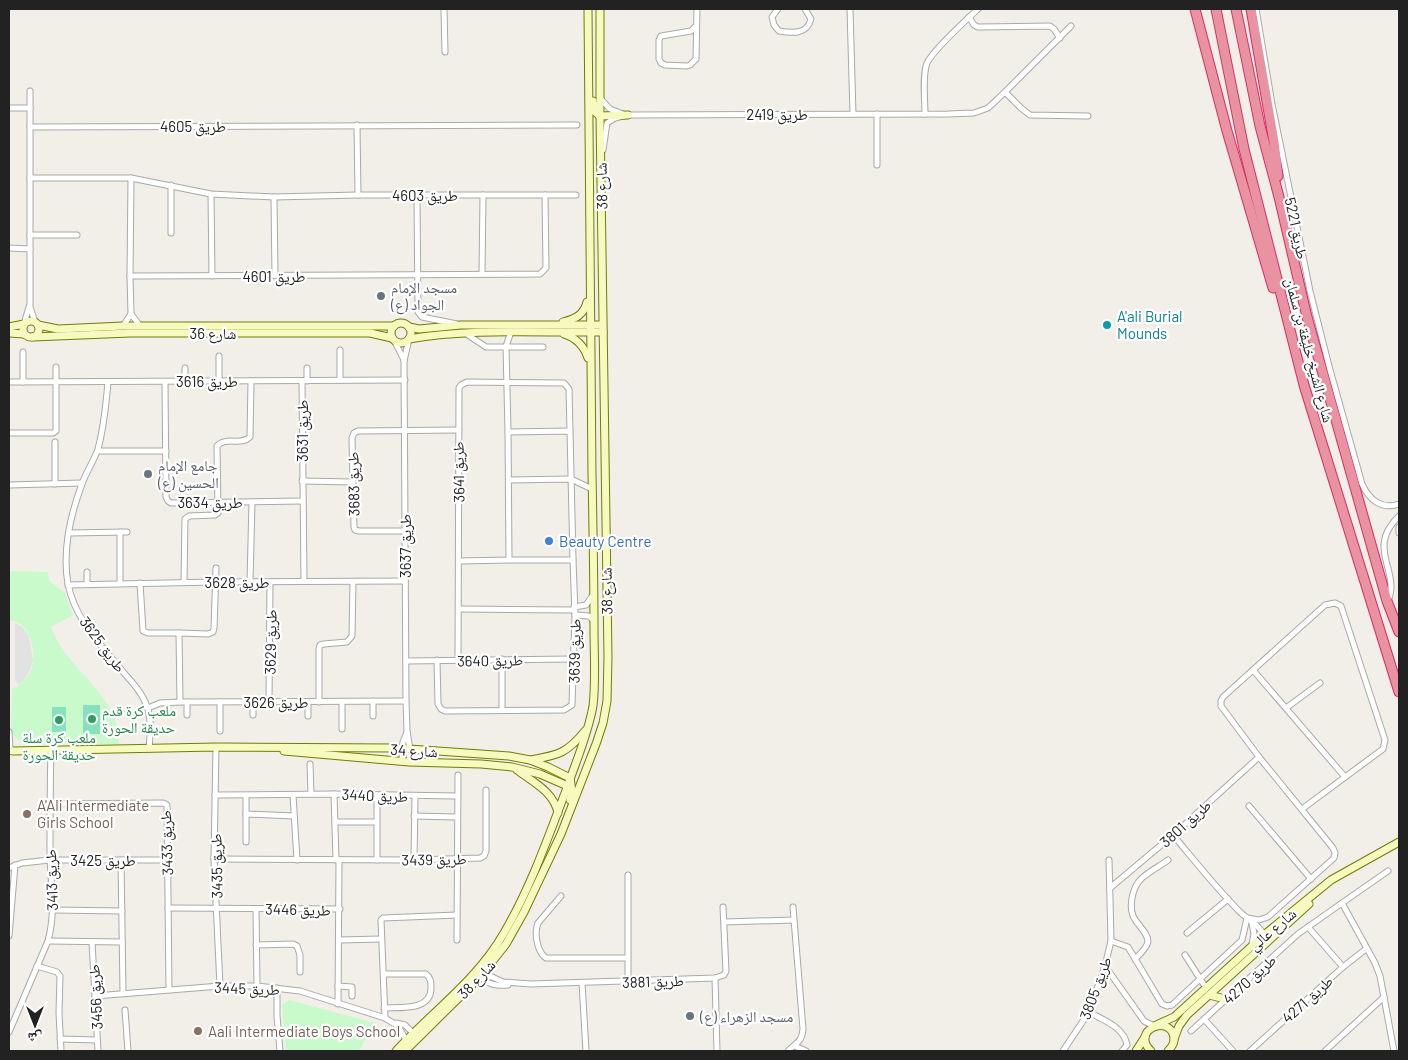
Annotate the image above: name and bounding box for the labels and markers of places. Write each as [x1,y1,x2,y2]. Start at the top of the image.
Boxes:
place label: مسجد الإمام الجواد (ع) [390,278,457,315]
marker: مسجد الإمام الجواد (ع) [375,290,387,302]
place label: A'ali Burial Mounds [1117,307,1183,342]
marker: A'ali Burial Mounds [1101,319,1113,331]
place label: جامع الإمام الحسين (ع) [157,456,219,493]
marker: جامع الإمام الحسين (ع) [142,468,154,480]
place label: Beauty Centre [559,532,651,550]
marker: Beauty Centre [543,535,555,547]
place label: ملعب كرة قدم حديقة الحورة [102,701,176,737]
marker: ملعب كرة قدم حديقة الحورة [86,713,98,725]
marker: ملعب كرة سلة حديقة الحورة [53,714,65,726]
place label: ملعب كرة سلة حديقة الحورة [22,728,96,764]
place label: A'Ali Intermediate Girls School [37,796,149,831]
marker: A'Ali Intermediate Girls School [21,808,33,820]
place label: مسجد الزهراء (ع) [699,1007,794,1027]
marker: مسجد الزهراء (ع) [684,1010,696,1022]
place label: Aali Intermediate Boys School [208,1022,400,1040]
marker: Aali Intermediate Boys School [192,1025,204,1037]

